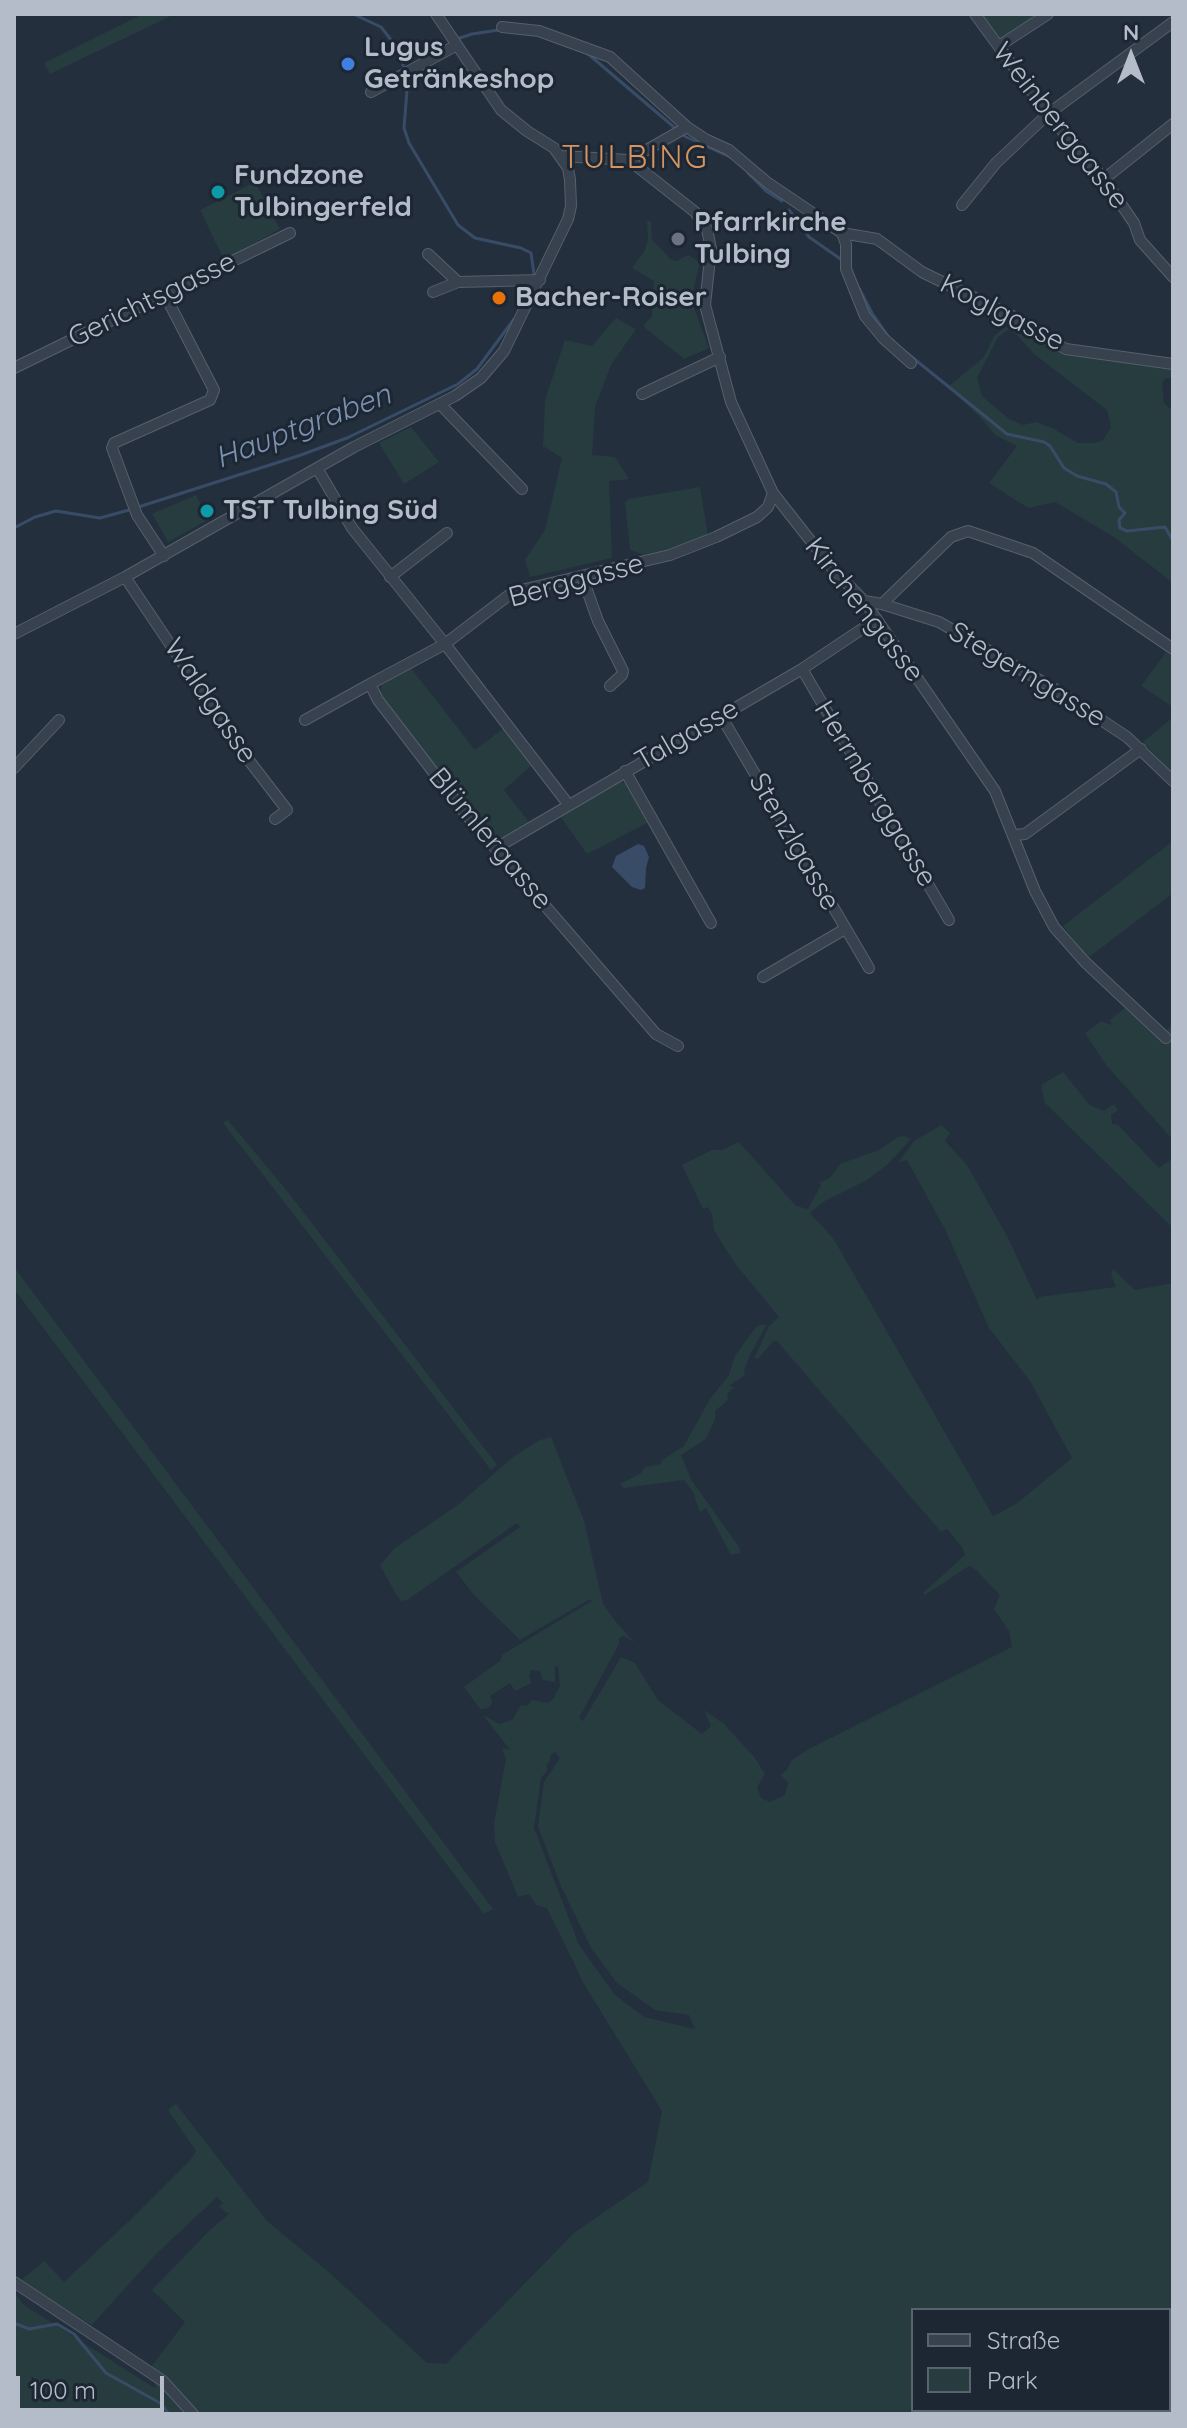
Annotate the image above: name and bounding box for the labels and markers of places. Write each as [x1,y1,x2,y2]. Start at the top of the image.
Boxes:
place label: Lugus Getränkeshop [364,31,554,97]
marker: Lugus Getränkeshop [339,55,357,73]
place label: Fundzone Tulbingerfeld [234,159,412,225]
marker: Fundzone Tulbingerfeld [209,183,227,201]
place label: Pfarrkirche Tulbing [694,206,847,272]
marker: Pfarrkirche Tulbing [669,230,687,248]
place label: Bacher-Roiser [515,281,707,315]
marker: Bacher-Roiser [490,289,508,307]
place label: TST Tulbing Süd [223,494,438,528]
marker: TST Tulbing Süd [198,502,216,520]

